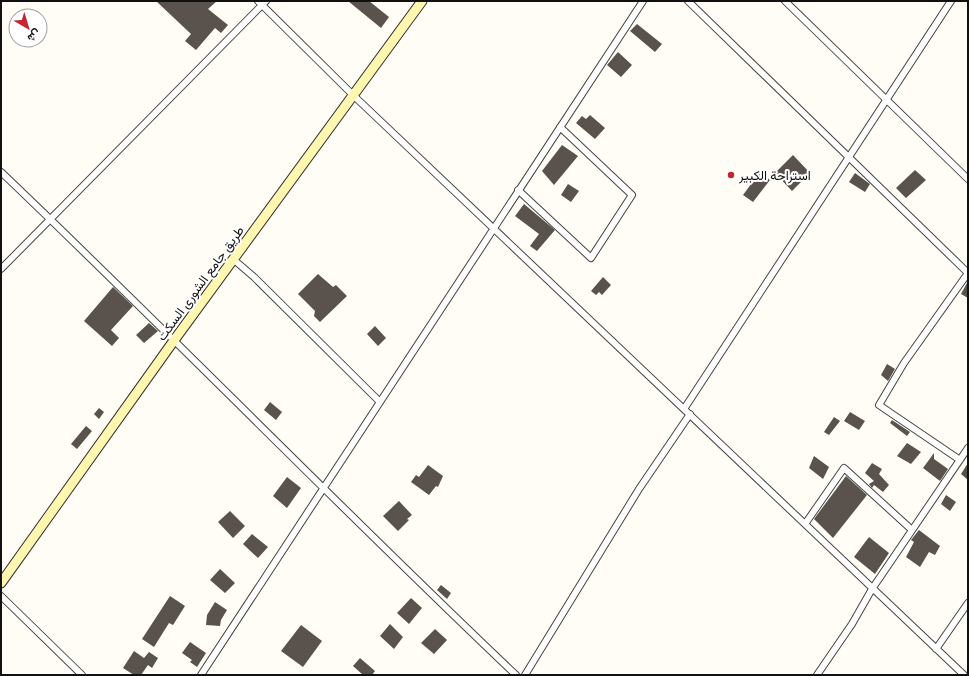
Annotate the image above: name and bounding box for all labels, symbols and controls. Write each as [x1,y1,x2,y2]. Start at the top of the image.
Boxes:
north arrow [8,8,48,48]
text: ش [25,26,43,45]
place label: استراحة الكبير [738,168,811,184]
marker: استراحة الكبير [726,170,736,180]
street label: طريق جامع الشورى السكت [154,223,249,345]

